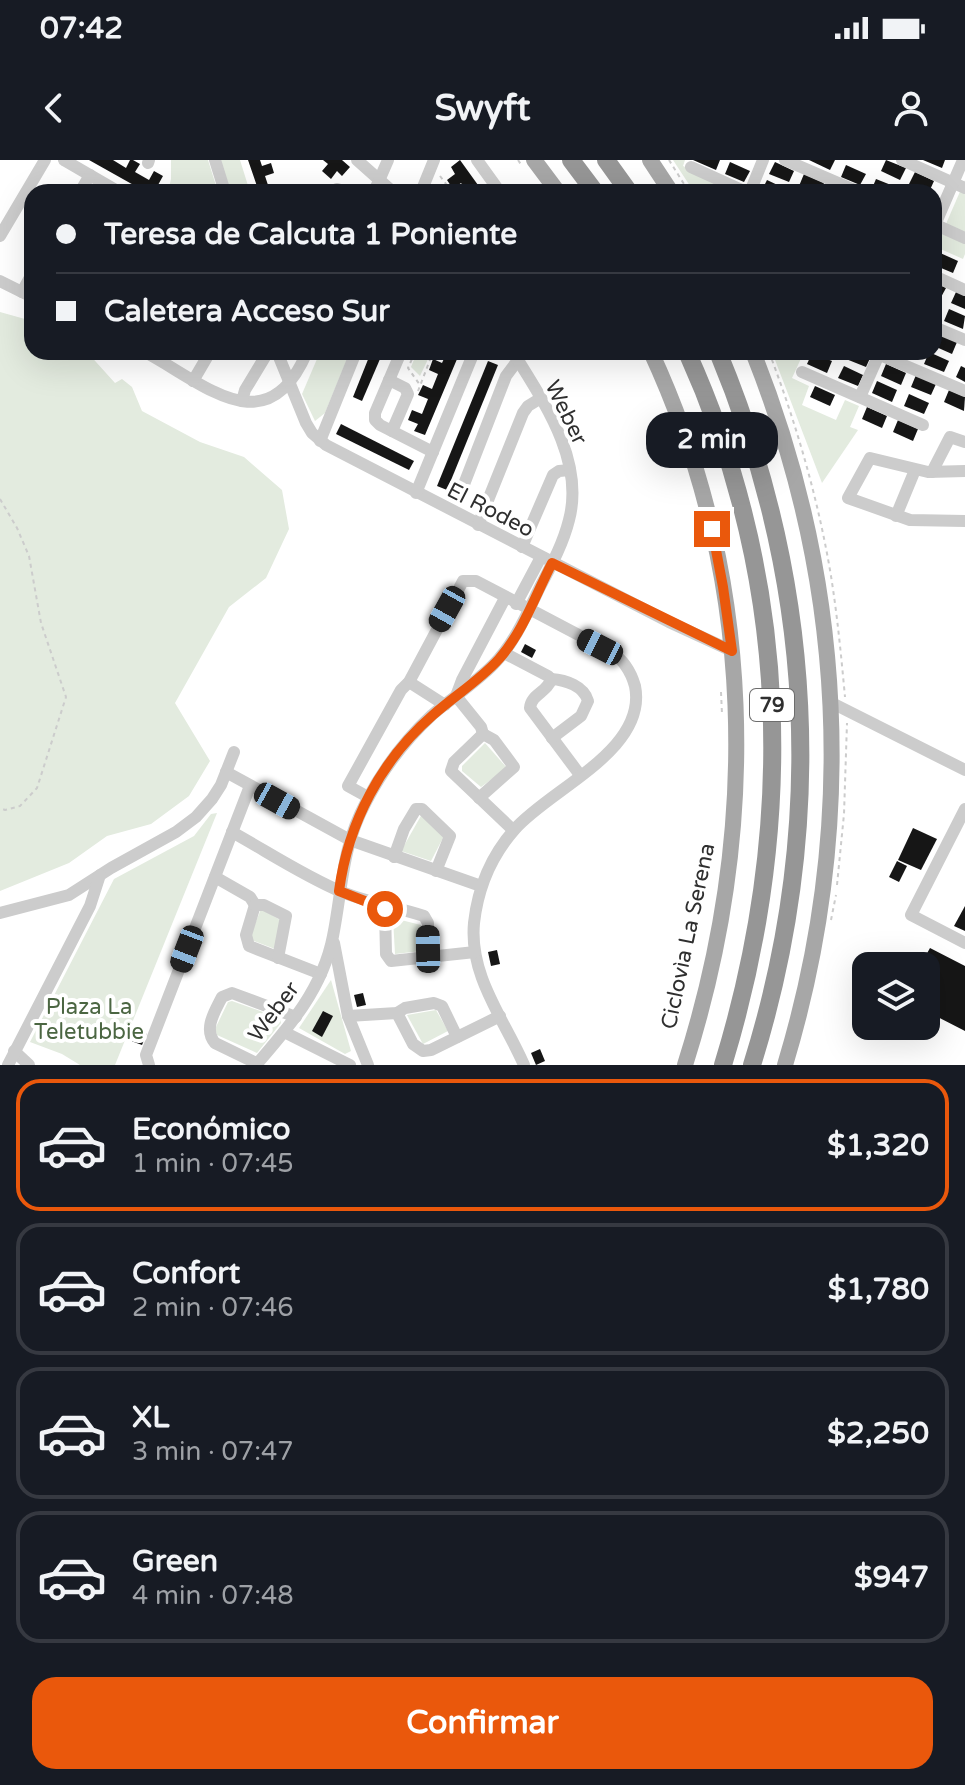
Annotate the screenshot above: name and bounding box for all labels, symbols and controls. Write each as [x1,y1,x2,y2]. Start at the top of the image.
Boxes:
text: 07:42 [40,10,123,47]
icon: back [32,86,76,130]
icon: person [889,86,933,130]
text: Swyft [434,87,531,130]
text: Teresa de Calcuta 1 Poniente [104,216,517,253]
text: Caletera Acceso Sur [104,293,390,330]
street label: Weber [539,376,593,449]
callout: 2 min [646,413,778,469]
text: 2 min [677,424,747,455]
street label: El Rodeo [443,477,538,543]
route end [694,511,730,547]
car [425,582,469,636]
car [573,625,627,669]
road number: 79 [750,689,794,721]
car [250,779,304,823]
street label: Ciclovìa La Serena [656,841,720,1032]
route start [367,891,403,927]
car [167,922,207,976]
car [416,925,440,973]
map controls [852,952,940,1040]
button: layers [852,952,940,1040]
street label: Weber [243,976,305,1047]
park label: Plaza La Teletubbie [34,994,144,1045]
icon: car [36,1109,108,1181]
text: Económico [132,1111,290,1148]
text: $1,320 [827,1127,929,1164]
text: 1 min · 07:45 [132,1148,294,1179]
icon: car [36,1253,108,1325]
text: Confort [132,1255,240,1292]
text: $1,780 [828,1271,929,1308]
text: 2 min · 07:46 [132,1292,294,1323]
icon: car [36,1397,108,1469]
text: XL [132,1399,169,1436]
text: $2,250 [827,1415,929,1452]
text: 3 min · 07:47 [132,1436,294,1467]
icon: car [36,1541,108,1613]
text: Green [132,1543,218,1580]
text: $947 [854,1559,929,1596]
text: 4 min · 07:48 [132,1580,294,1611]
button: Confirmar [32,1677,933,1769]

